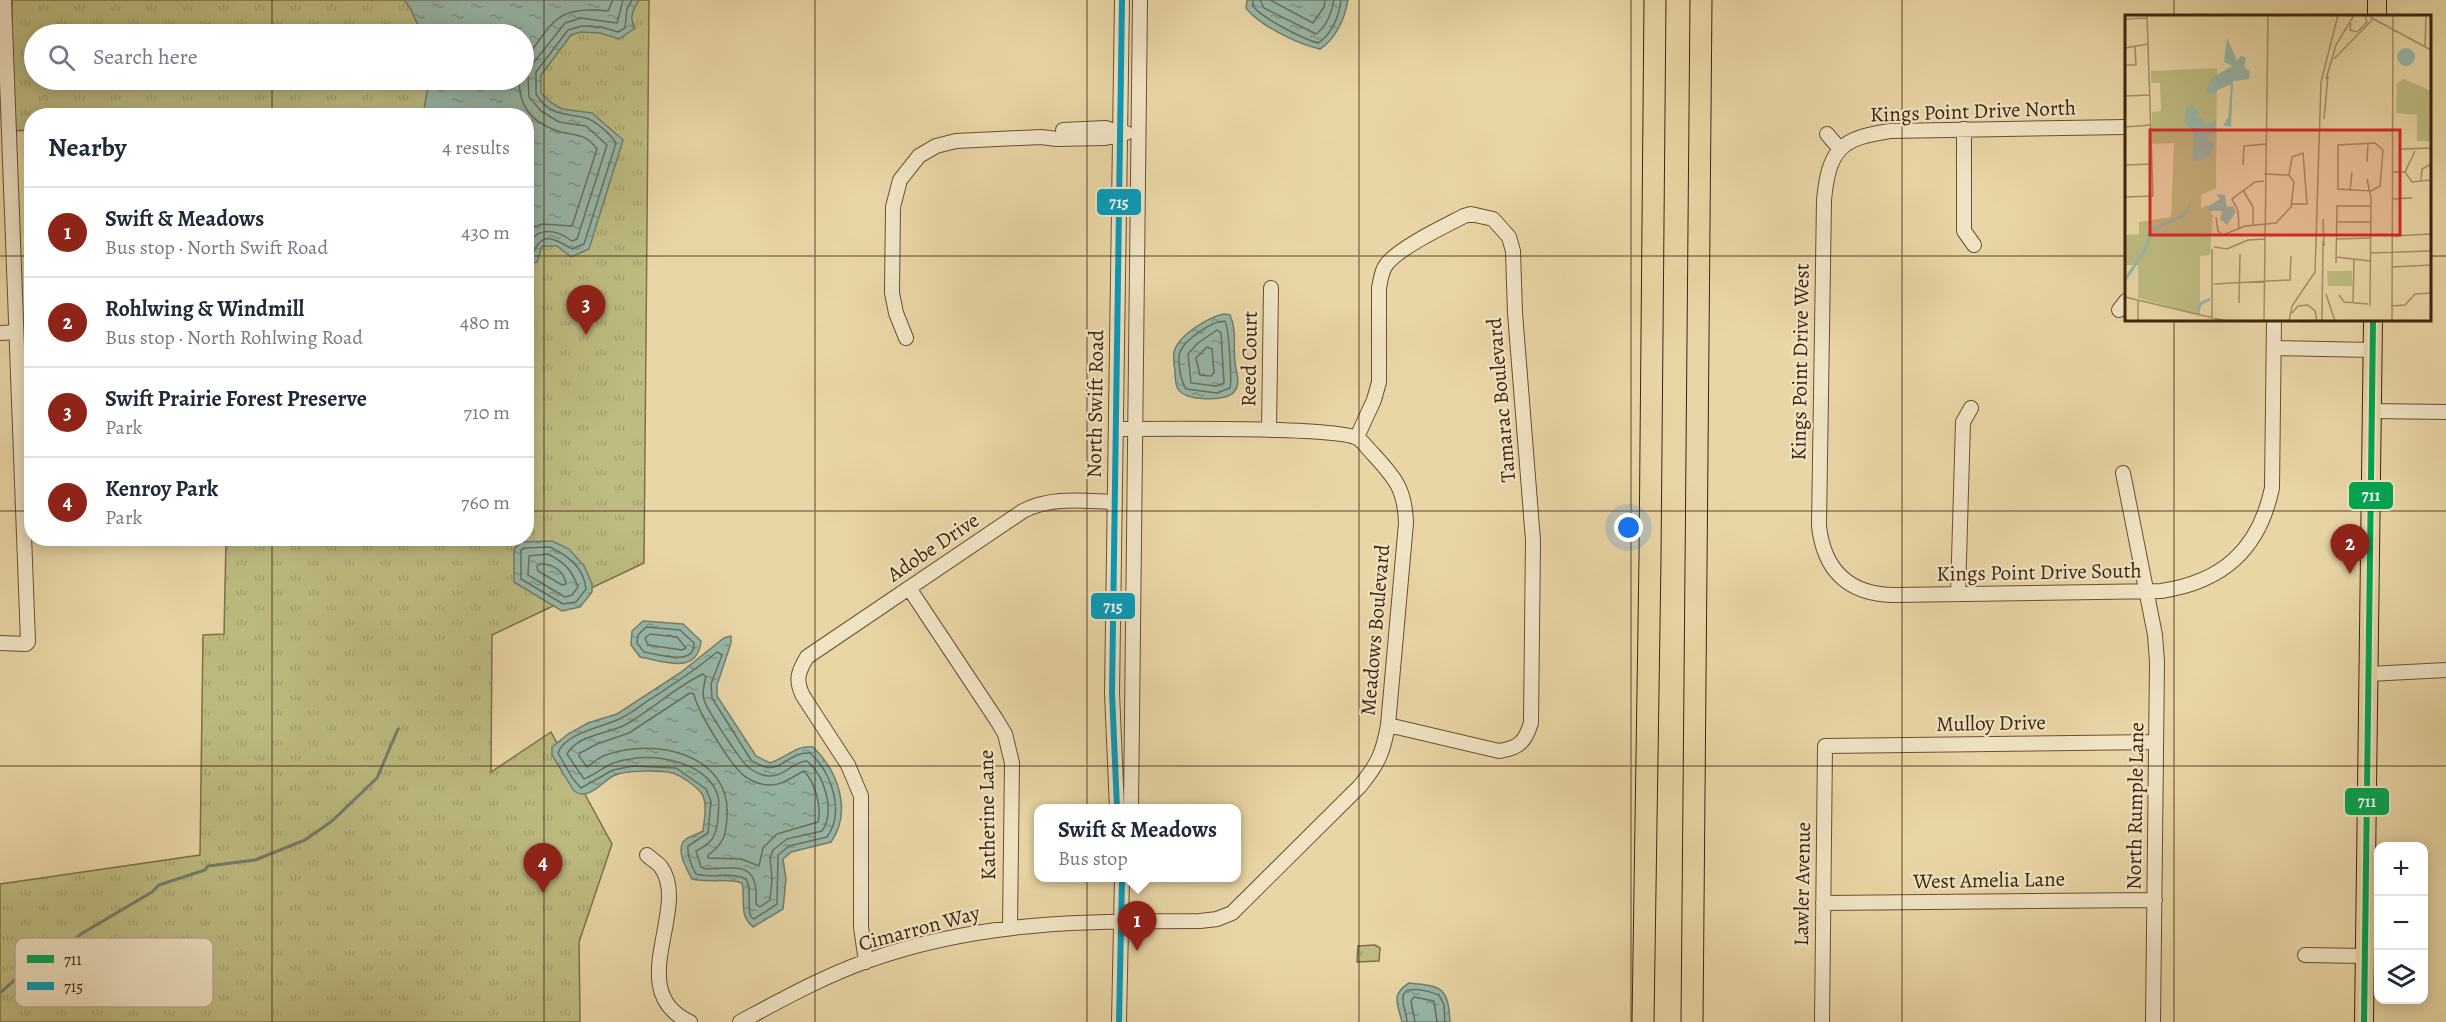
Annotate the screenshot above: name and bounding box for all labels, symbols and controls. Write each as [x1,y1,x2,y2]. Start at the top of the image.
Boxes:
inset map [2125,15,2431,321]
search box [24,24,534,90]
icon: search [45,41,78,74]
text: Search here [93,42,198,72]
street label: Kings Point Drive North [1870,93,2076,129]
text: Nearby [48,130,127,165]
text: 4 results [442,134,510,161]
line badge: 715 [1096,188,1142,216]
text: 715 [1109,192,1129,214]
text: Swift & Meadows [105,204,264,234]
text: 1 [64,219,71,246]
text: 430 m [461,219,510,246]
text: Bus stop · North Swift Road [105,234,328,261]
street label: Kings Point Drive West [1784,263,1816,461]
pin: 3 [566,286,606,335]
text: Rohlwing & Windmill [105,294,304,324]
text: 2 [63,309,72,336]
text: 480 m [460,309,510,336]
street label: Reed Court [1234,311,1264,407]
street label: Tamarac Boulevard [1480,316,1522,483]
text: Bus stop · North Rohlwing Road [105,324,363,351]
street label: North Swift Road [1080,329,1110,478]
text: Swift Prairie Forest Preserve [105,384,367,414]
text: 3 [63,399,72,426]
text: 710 m [464,399,510,426]
text: Park [105,414,143,441]
text: Kenroy Park [105,474,218,504]
line badge: 711 [2348,481,2394,510]
text: 711 [2362,485,2380,507]
text: 4 [63,489,72,516]
text: 760 m [461,489,510,516]
text: Park [105,504,143,531]
street label: Adobe Drive [881,506,984,589]
your location [1614,513,1643,542]
pin: 2 [2330,524,2370,574]
street label: Meadows Boulevard [1354,542,1397,717]
street label: Kings Point Drive South [1936,556,2142,588]
line badge: 715 [1090,592,1136,620]
text: 715 [1103,596,1123,618]
street label: Mulloy Drive [1936,708,2046,738]
street label: North Rumple Lane [2120,722,2150,890]
street label: Katherine Lane [972,749,1002,881]
line badge: 711 [2344,787,2390,816]
text: 711 [2358,791,2376,813]
popup [1034,804,1241,882]
text: Swift & Meadows [1058,815,1217,845]
street label: Lawler Avenue [1787,822,1817,946]
map controls [2374,842,2428,1004]
button: + [2374,842,2428,896]
pin: 4 [524,844,562,893]
text: Bus stop [1058,845,1128,872]
street label: West Amelia Lane [1912,865,2065,895]
button: − [2374,896,2428,950]
street label: Cimarron Way [855,898,983,958]
pin: 1 [1118,902,1156,951]
legend [15,938,213,1007]
text: 711 [64,949,82,971]
button: layers [2374,950,2428,1004]
text: 715 [64,976,83,998]

